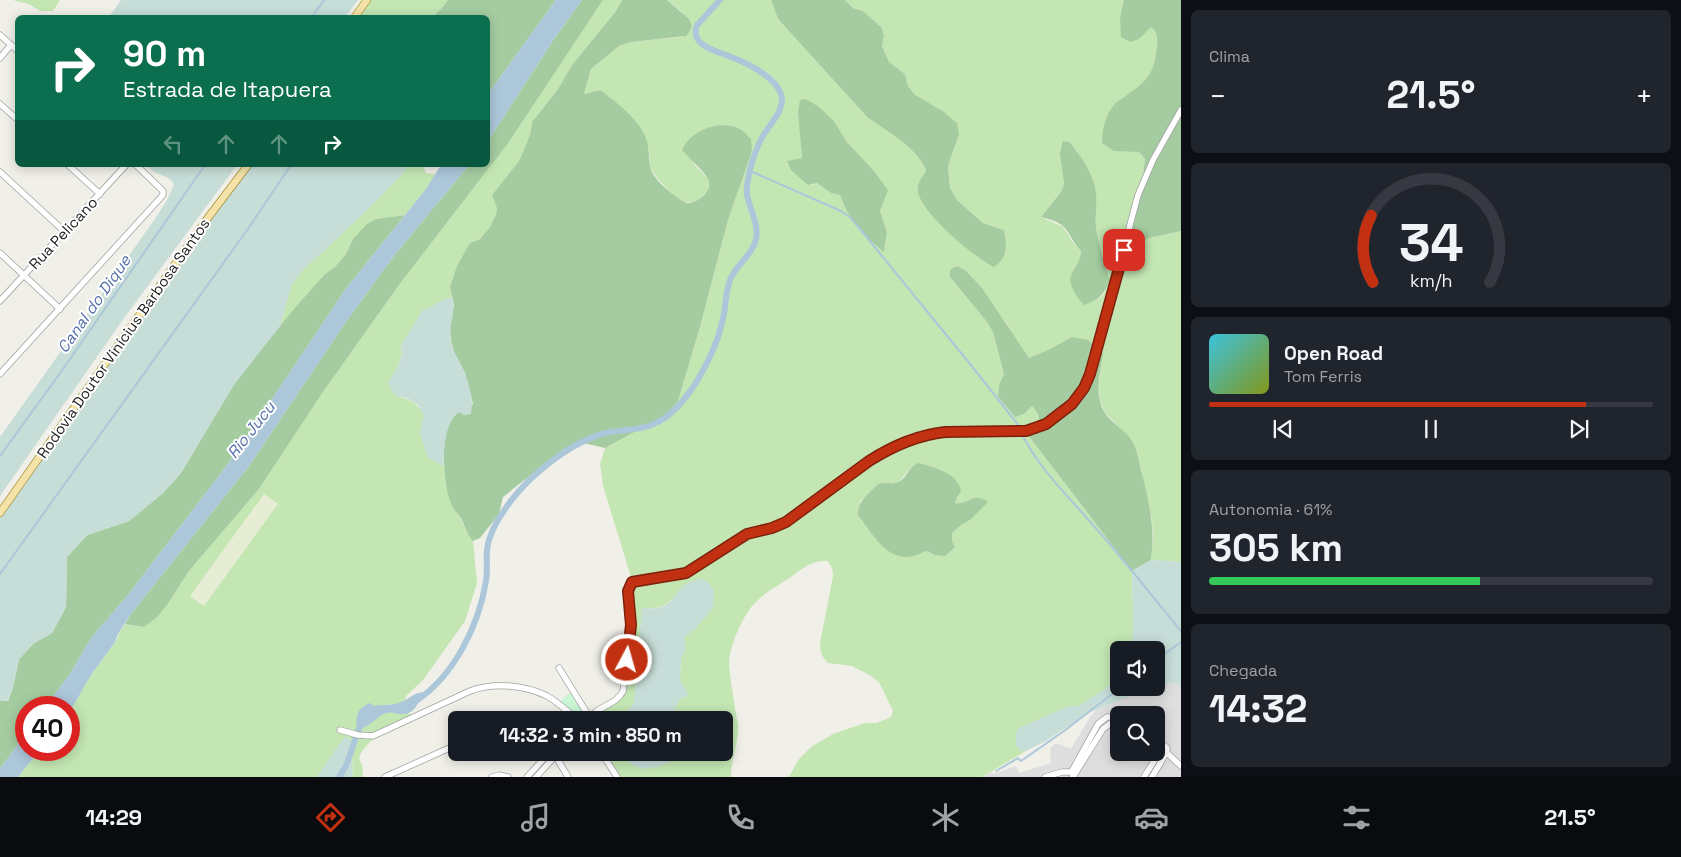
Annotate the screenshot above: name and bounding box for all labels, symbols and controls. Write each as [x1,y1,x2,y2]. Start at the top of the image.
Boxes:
text: 90 m [123,32,206,76]
icon: right [40,35,105,100]
text: Clima [1209,46,1250,67]
text: 21.5° [1387,71,1475,119]
text: Estrada de Itapuera [123,75,332,103]
text: − [1209,78,1226,114]
text: + [1636,78,1653,114]
icon: left [159,130,187,158]
icon: ahead [212,130,240,158]
icon: ahead [265,130,293,158]
icon: right [318,130,346,158]
street label: Rua Pelicano [25,193,101,273]
text: 34 [1399,210,1463,276]
street label: Rodovia Doutor Vinícius Barbosa Santos [32,214,214,462]
pin [1103,229,1145,271]
icon: arrive [1110,236,1138,264]
water label: Canal do Dique [52,250,136,357]
text: km/h [1410,269,1452,292]
text: Open Road [1284,341,1383,366]
text: Tom Ferris [1284,366,1362,387]
water label: Rio Jucu [222,396,280,463]
icon: previous [1269,415,1297,443]
icon: pause [1417,415,1445,443]
icon: next [1565,415,1593,443]
text: Autonomia · 61% [1209,499,1332,520]
text: 305 km [1209,524,1343,572]
position arrow [600,633,652,685]
map controls [1110,641,1165,761]
button: sound [1110,641,1165,696]
text: Chegada [1209,660,1277,681]
text: 14:32 [1209,685,1307,733]
speed limit sign: 40 [15,696,80,761]
button: search [1110,706,1165,761]
text: 14:32 · 3 min · 850 m [499,723,682,748]
icon: directions [313,800,348,835]
icon: music [518,800,553,835]
icon: phone [723,800,758,835]
icon: climate [928,800,963,835]
icon: car [1134,800,1169,835]
icon: filters [1339,800,1374,835]
text: 14:29 [85,803,142,831]
text: 21.5° [1544,803,1596,831]

